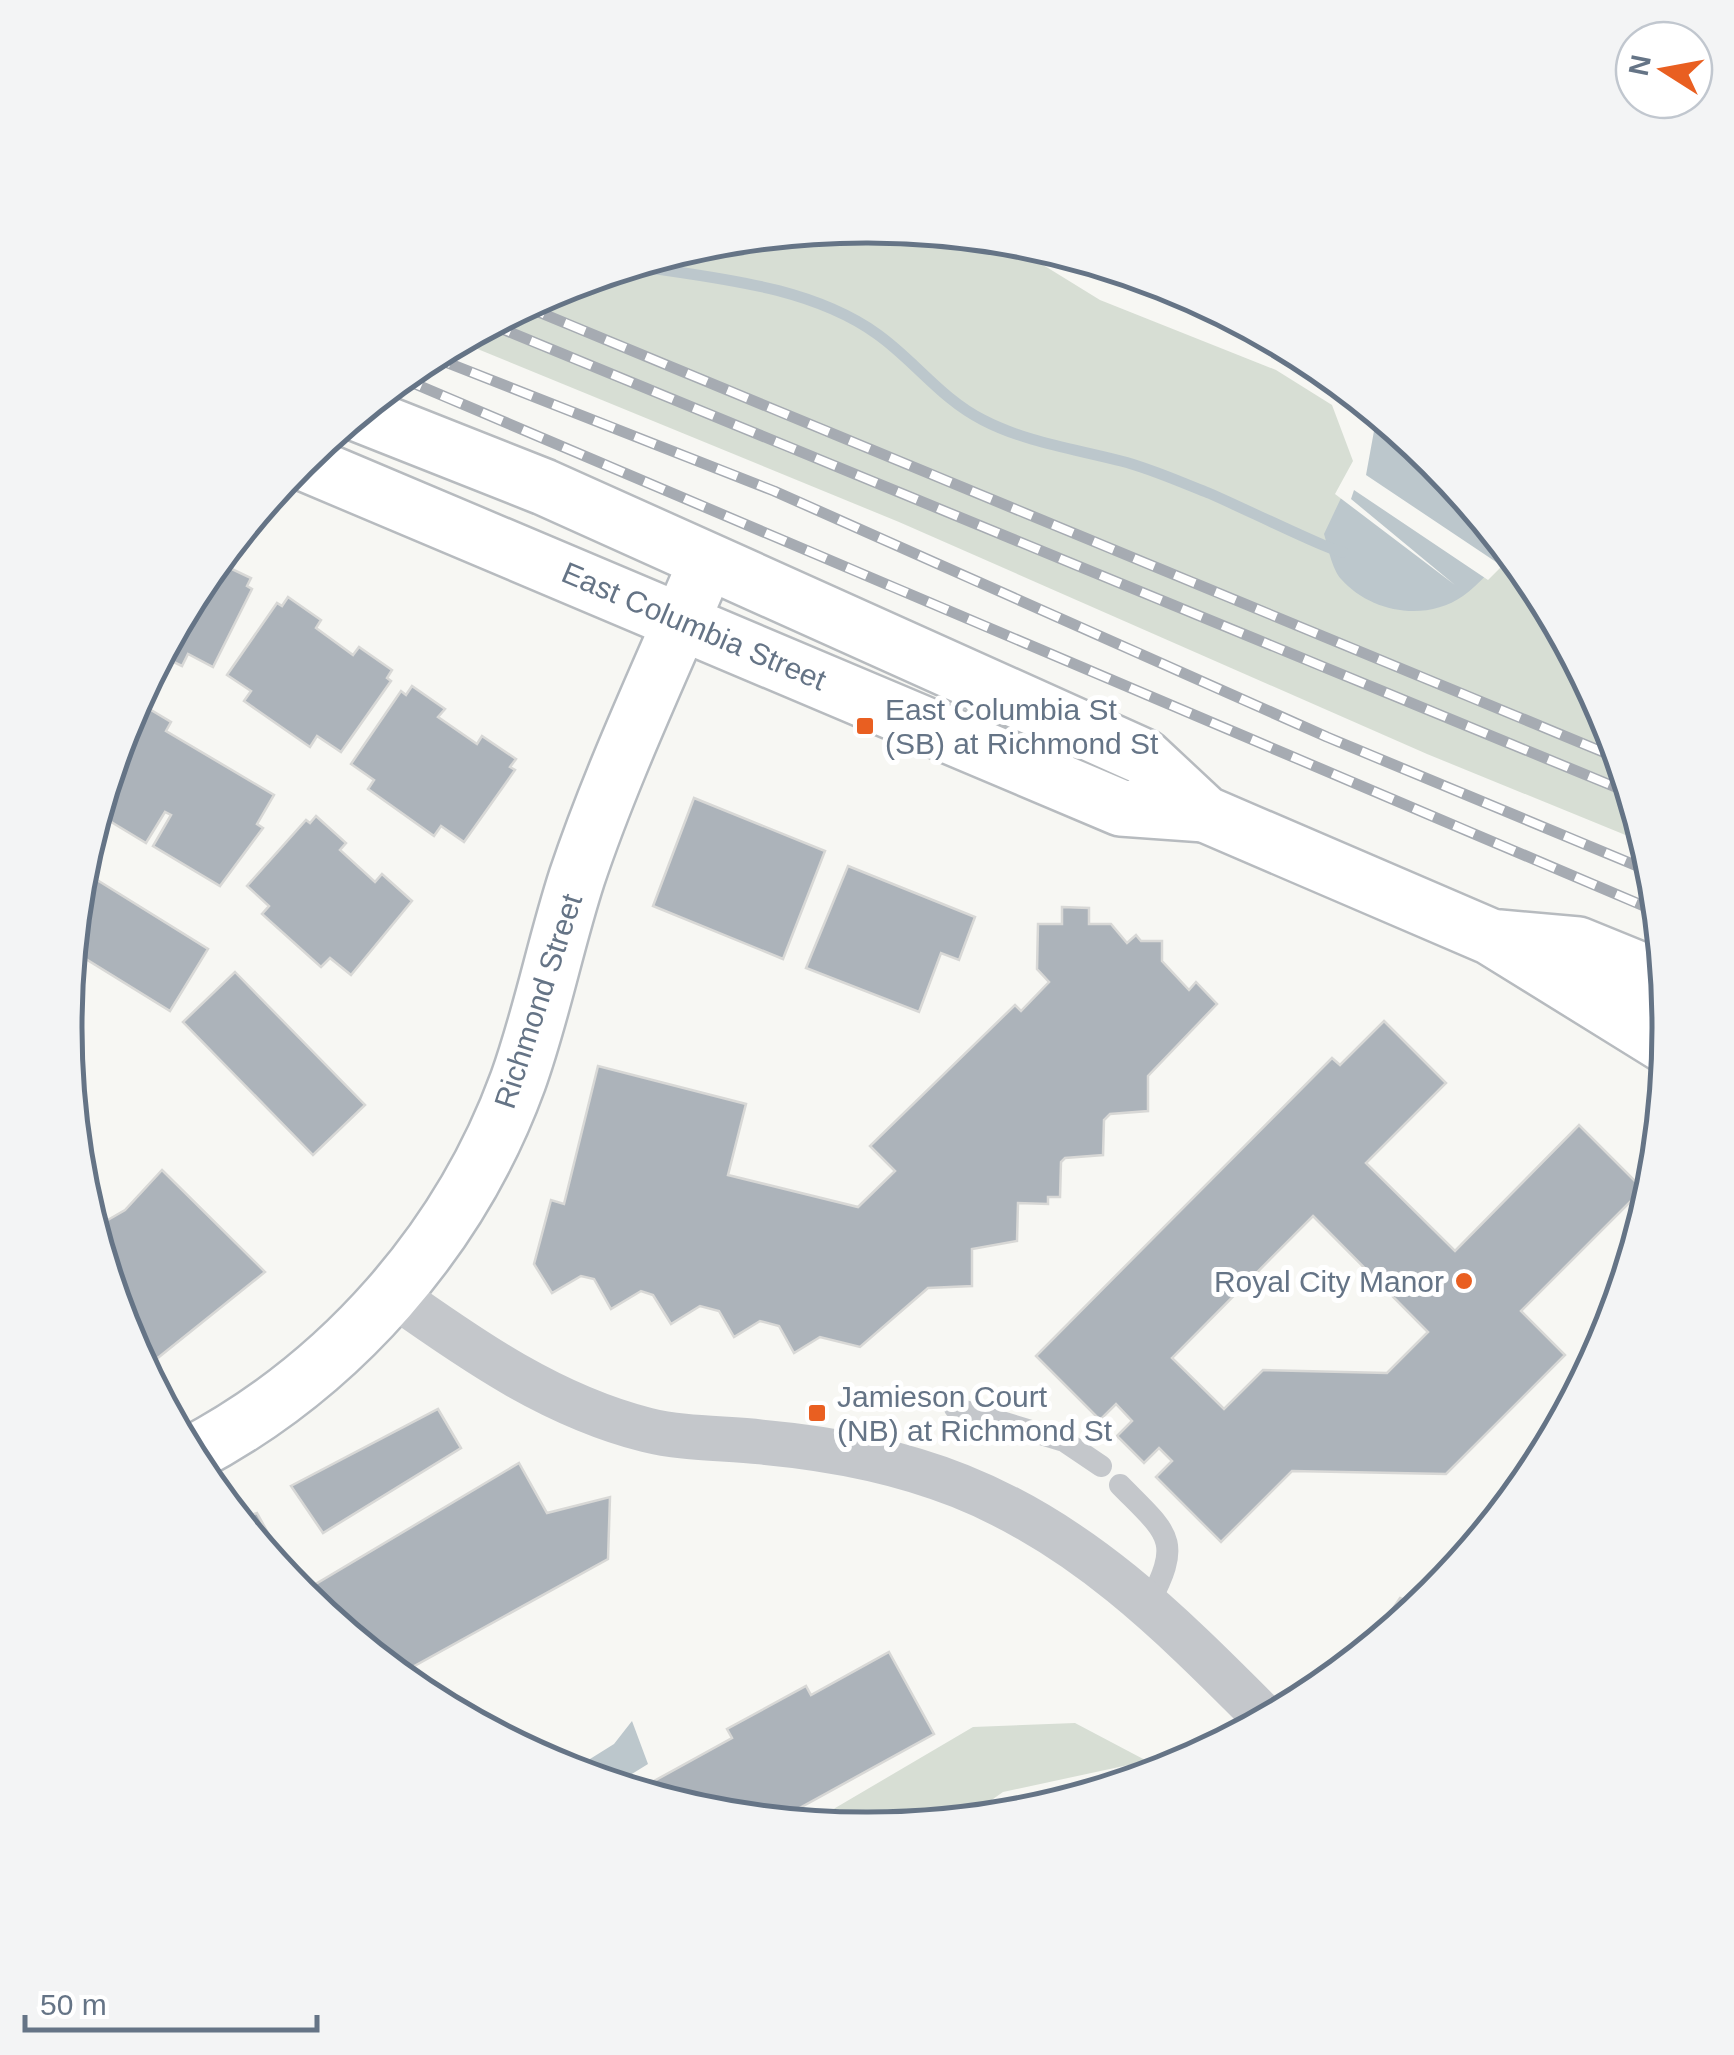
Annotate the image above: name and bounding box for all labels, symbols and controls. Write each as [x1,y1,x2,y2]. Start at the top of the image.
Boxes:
north arrow [1614,20,1714,120]
text: N [1623,52,1657,78]
street label: East Columbia Street [557,555,832,697]
place label: East Columbia St (SB) at Richmond St [885,693,1159,760]
marker: East Columbia St (SB) at Richmond St [854,715,876,737]
street label: Richmond Street [488,889,588,1112]
place label: Royal City Manor [1214,1265,1444,1298]
marker: Royal City Manor [1453,1270,1475,1292]
place label: Jamieson Court (NB) at Richmond St [837,1380,1113,1447]
marker: Jamieson Court (NB) at Richmond St [806,1402,828,1424]
scale bar [25,1970,318,2032]
text: 50 m [40,1988,107,2021]

